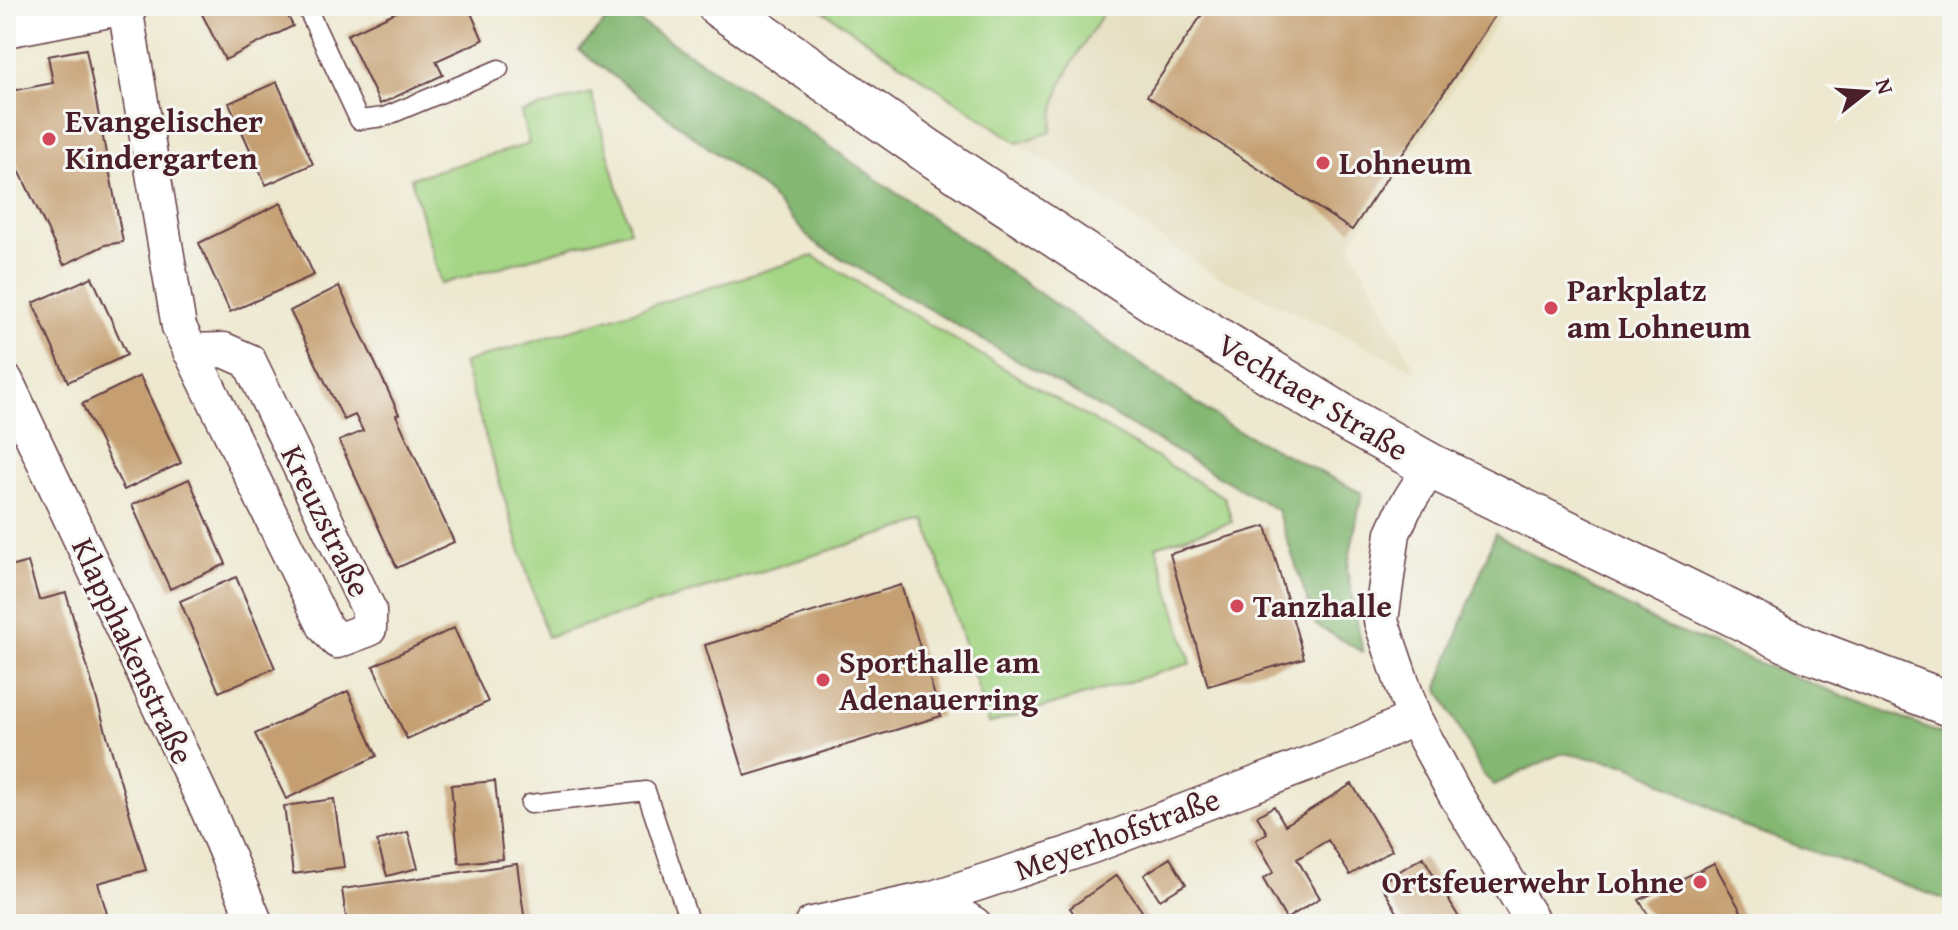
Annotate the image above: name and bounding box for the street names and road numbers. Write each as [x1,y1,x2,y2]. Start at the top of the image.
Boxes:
street label: Vechtaer Straße [1209,321,1418,472]
street label: Kreuzstraße [269,437,383,605]
street label: Klapphakenstraße [60,530,207,772]
street label: Meyerhofstraße [1008,775,1226,892]

